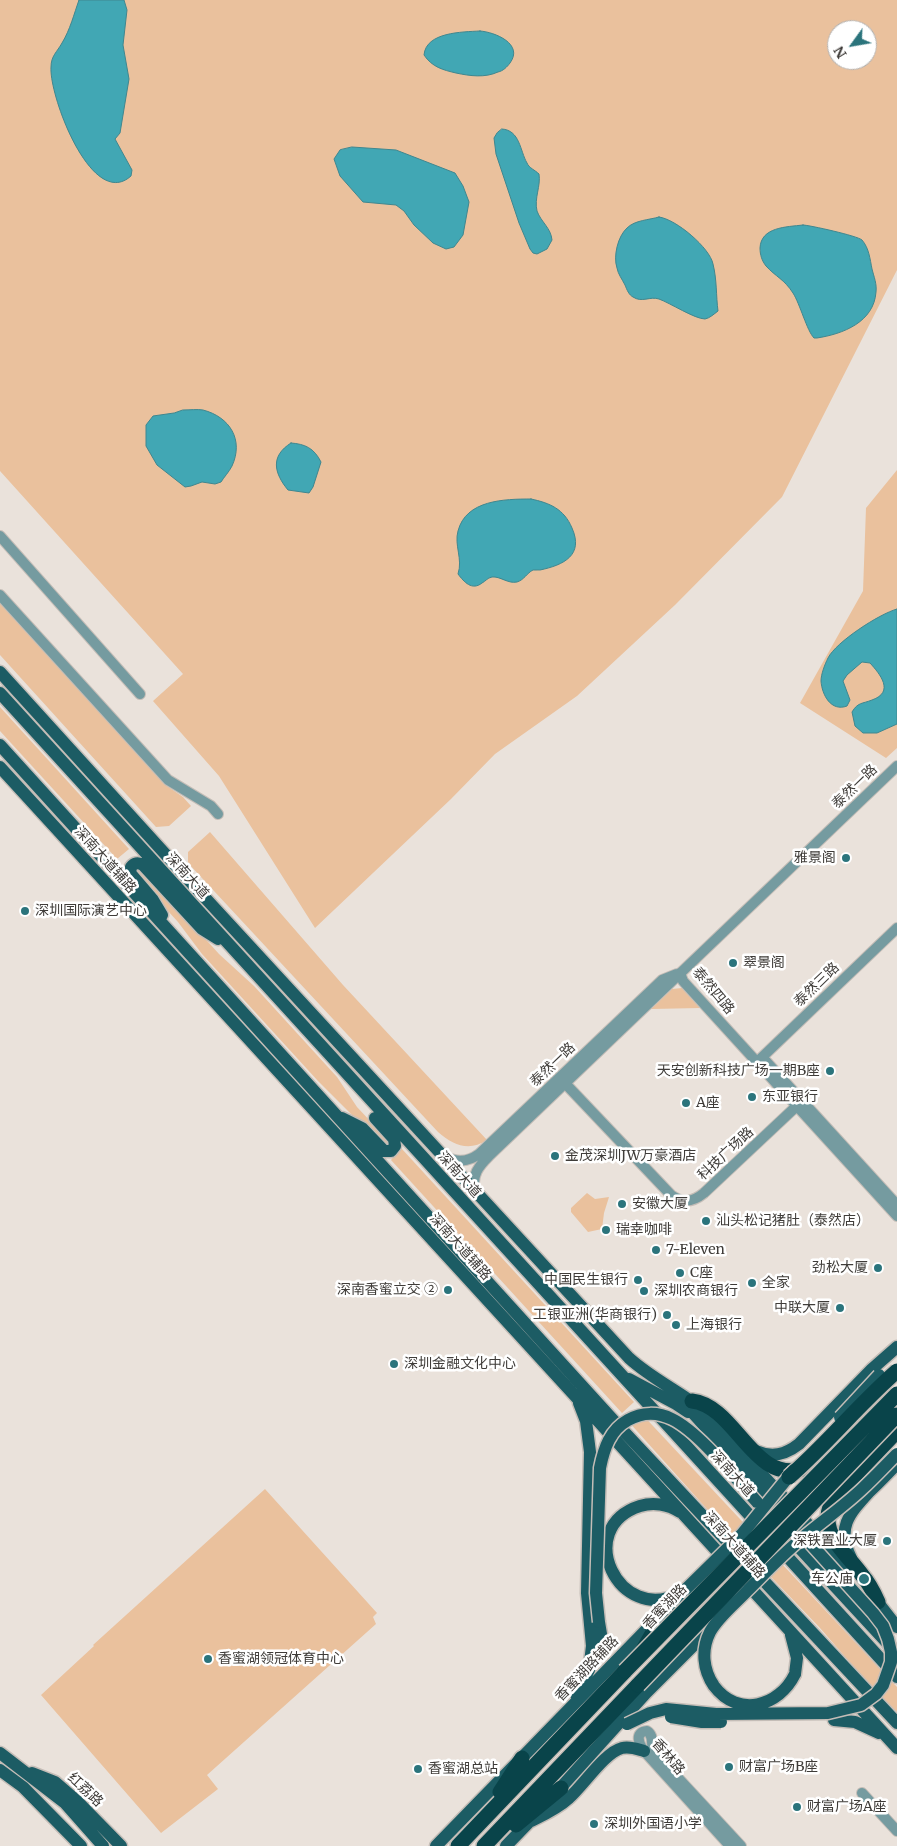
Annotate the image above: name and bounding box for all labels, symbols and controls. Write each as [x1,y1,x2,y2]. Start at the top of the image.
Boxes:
north arrow [827,20,877,70]
text: N [830,43,851,62]
street label: 泰然一路 [829,762,881,812]
street label: 深南大道辅路 [71,823,139,897]
street label: 深南大道 [162,850,212,902]
place label: 雅景阁 [794,850,836,866]
marker: 雅景阁 [840,852,852,864]
place label: 深圳国际演艺中心 [35,903,147,919]
marker: 深圳国际演艺中心 [19,905,31,917]
place label: 翠景阁 [743,955,785,971]
marker: 翠景阁 [727,957,739,969]
street label: 泰然三路 [791,960,843,1010]
street label: 泰然四路 [689,964,737,1018]
street label: 泰然一路 [527,1040,579,1090]
place label: 天安创新科技广场一期B座 [657,1063,820,1079]
marker: 天安创新科技广场一期B座 [824,1065,836,1077]
place label: 东亚银行 [762,1089,818,1105]
marker: 东亚银行 [746,1091,758,1103]
place label: A座 [696,1095,720,1111]
marker: A座 [680,1097,692,1109]
street label: 科技广场路 [695,1124,757,1184]
place label: 金茂深圳JW万豪酒店 [565,1148,696,1164]
street label: 深南大道 [434,1149,484,1201]
marker: 金茂深圳JW万豪酒店 [549,1150,561,1162]
place label: 安徽大厦 [632,1196,688,1212]
marker: 安徽大厦 [616,1198,628,1210]
street label: 深南大道辅路 [426,1210,494,1284]
place label: 汕头松记猪肚（泰然店） [716,1213,870,1229]
marker: 汕头松记猪肚（泰然店） [700,1215,712,1227]
place label: 瑞幸咖啡 [616,1222,672,1238]
marker: 瑞幸咖啡 [600,1224,612,1236]
place label: 7-Eleven [666,1242,725,1258]
marker: 7-Eleven [650,1244,662,1256]
place label: 劲松大厦 [812,1260,868,1276]
marker: 劲松大厦 [872,1262,884,1274]
place label: C座 [690,1265,713,1281]
marker: C座 [674,1267,686,1279]
place label: 中国民生银行 [544,1272,628,1288]
marker: 中国民生银行 [632,1274,644,1286]
place label: 全家 [762,1275,790,1291]
marker: 全家 [746,1277,758,1289]
place label: 深南香蜜立交 ② [337,1282,438,1298]
place label: 深圳农商银行 [654,1283,738,1299]
marker: 深南香蜜立交 ② [442,1284,454,1296]
marker: 深圳农商银行 [638,1285,650,1297]
place label: 中联大厦 [774,1300,830,1316]
marker: 中联大厦 [834,1302,846,1314]
place label: 工银亚洲(华商银行) [533,1307,657,1323]
marker: 工银亚洲(华商银行) [661,1309,673,1321]
place label: 上海银行 [686,1317,742,1333]
marker: 上海银行 [670,1319,682,1331]
place label: 深圳金融文化中心 [404,1356,516,1372]
marker: 深圳金融文化中心 [388,1358,400,1370]
street label: 深南大道 [707,1448,757,1500]
street label: 深南大道辅路 [700,1508,768,1582]
place label: 深铁置业大厦 [793,1533,877,1549]
marker: 深铁置业大厦 [881,1535,893,1547]
place label: 车公庙 [811,1571,853,1587]
marker: 车公庙 [857,1572,871,1586]
street label: 香蜜湖路 [640,1581,690,1633]
street label: 香蜜湖路辅路 [552,1633,622,1705]
place label: 香蜜湖领冠体育中心 [218,1651,344,1667]
marker: 香蜜湖领冠体育中心 [202,1653,214,1665]
street label: 香林路 [648,1736,688,1778]
place label: 财富广场B座 [739,1759,818,1775]
place label: 香蜜湖总站 [428,1761,498,1777]
marker: 财富广场B座 [723,1761,735,1773]
marker: 香蜜湖总站 [412,1763,424,1775]
street label: 红荔路 [64,1770,106,1810]
place label: 财富广场A座 [807,1799,887,1815]
marker: 财富广场A座 [791,1801,803,1813]
place label: 深圳外国语小学 [604,1816,702,1832]
marker: 深圳外国语小学 [588,1818,600,1830]

